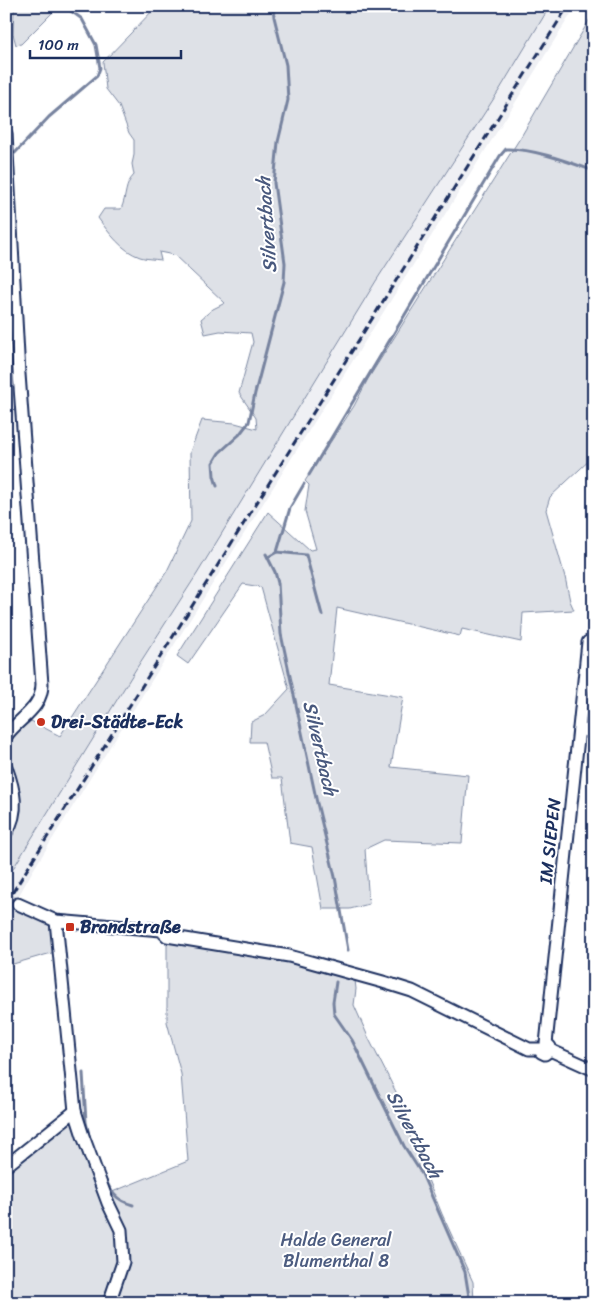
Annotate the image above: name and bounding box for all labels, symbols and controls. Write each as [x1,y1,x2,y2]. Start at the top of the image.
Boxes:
scale bar [30,28,181,60]
text: 100 m [38,32,79,58]
water label: Silvertbach [247,174,286,274]
water label: Silvertbach [294,697,348,801]
place label: Drei-Städte-Eck [51,706,184,738]
marker: Drei-Städte-Eck [35,716,47,728]
street label: IM SIEPEN [529,796,570,886]
place label: Brandstraße [80,911,181,943]
marker: Brandstraße [64,921,76,933]
water label: Silvertbach [377,1084,453,1186]
park label: Halde General Blumenthal 8 [281,1224,392,1277]

